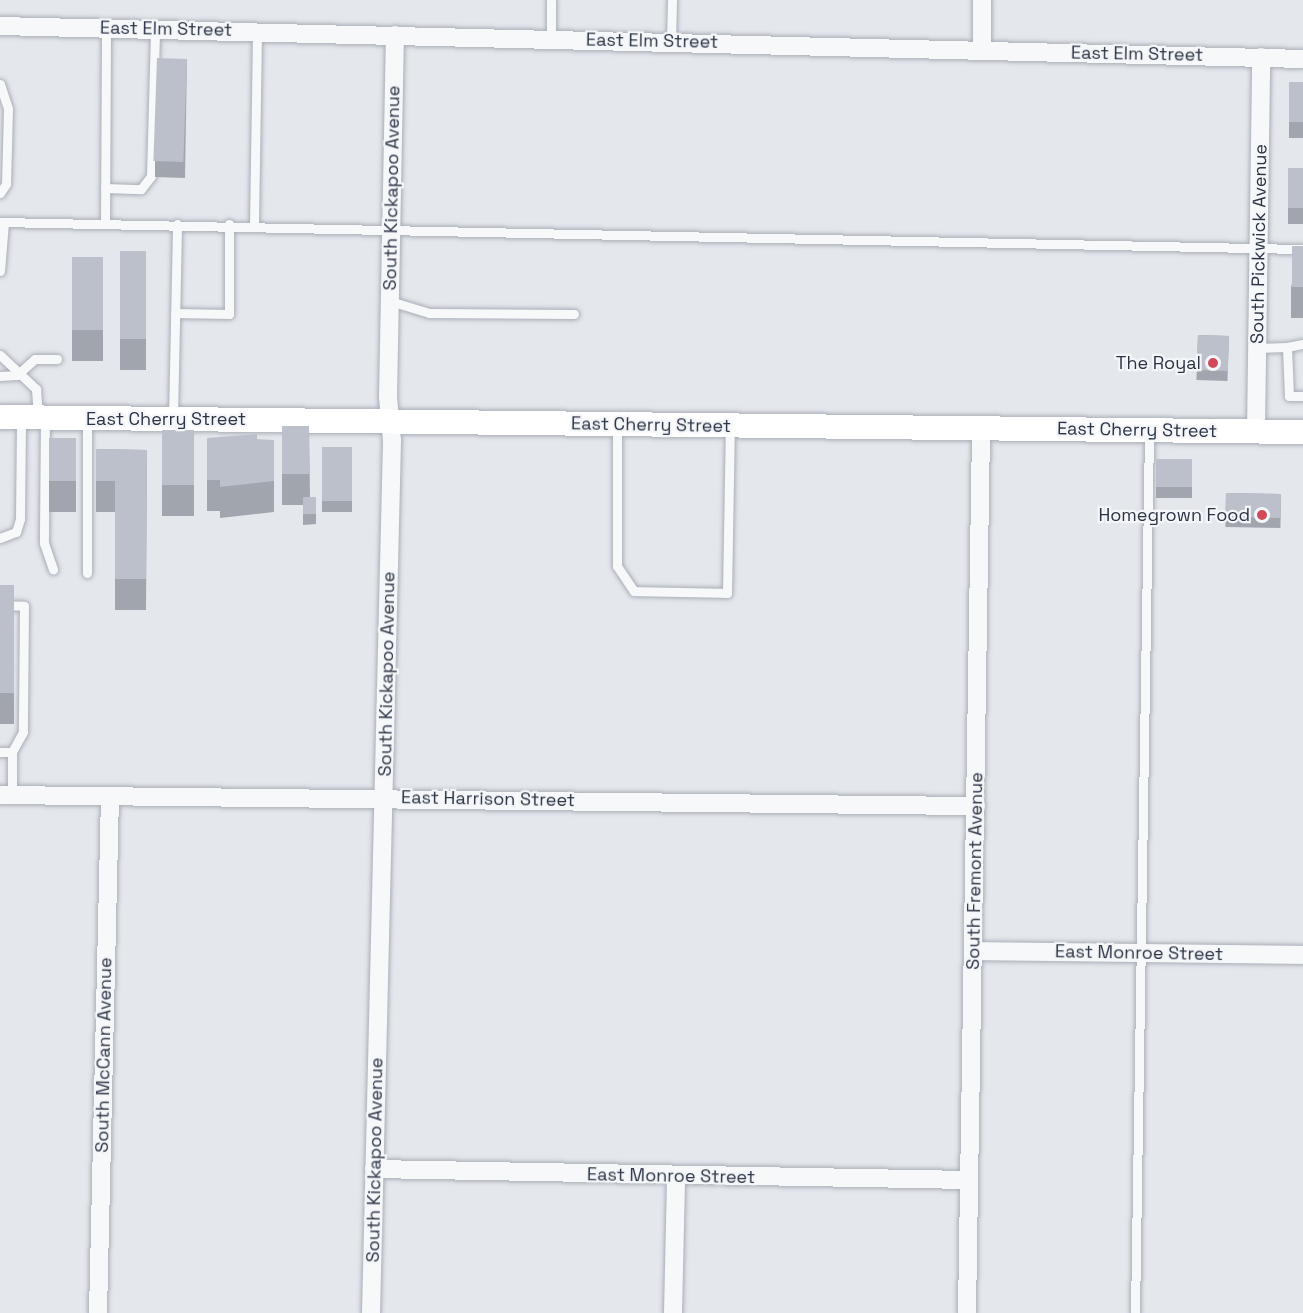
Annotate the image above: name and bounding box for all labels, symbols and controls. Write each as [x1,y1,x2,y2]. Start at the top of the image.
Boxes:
street label: East Elm Street [100,17,232,41]
street label: East Elm Street [586,29,718,53]
street label: East Elm Street [1071,42,1203,66]
street label: South Kickapoo Avenue [379,85,405,291]
street label: South Pickwick Avenue [1246,144,1272,344]
place label: The Royal [1116,352,1201,374]
marker: The Royal [1206,356,1220,370]
street label: East Cherry Street [86,408,246,430]
street label: East Cherry Street [571,413,731,437]
street label: East Cherry Street [1057,418,1217,442]
place label: Homegrown Food [1098,504,1250,526]
marker: Homegrown Food [1255,508,1269,522]
street label: South Kickapoo Avenue [374,571,400,777]
street label: South Fremont Avenue [962,772,988,970]
street label: East Harrison Street [401,787,575,811]
street label: East Monroe Street [1055,941,1223,965]
street label: South McCann Avenue [91,957,117,1153]
street label: South Kickapoo Avenue [362,1057,388,1263]
street label: East Monroe Street [587,1164,755,1188]

